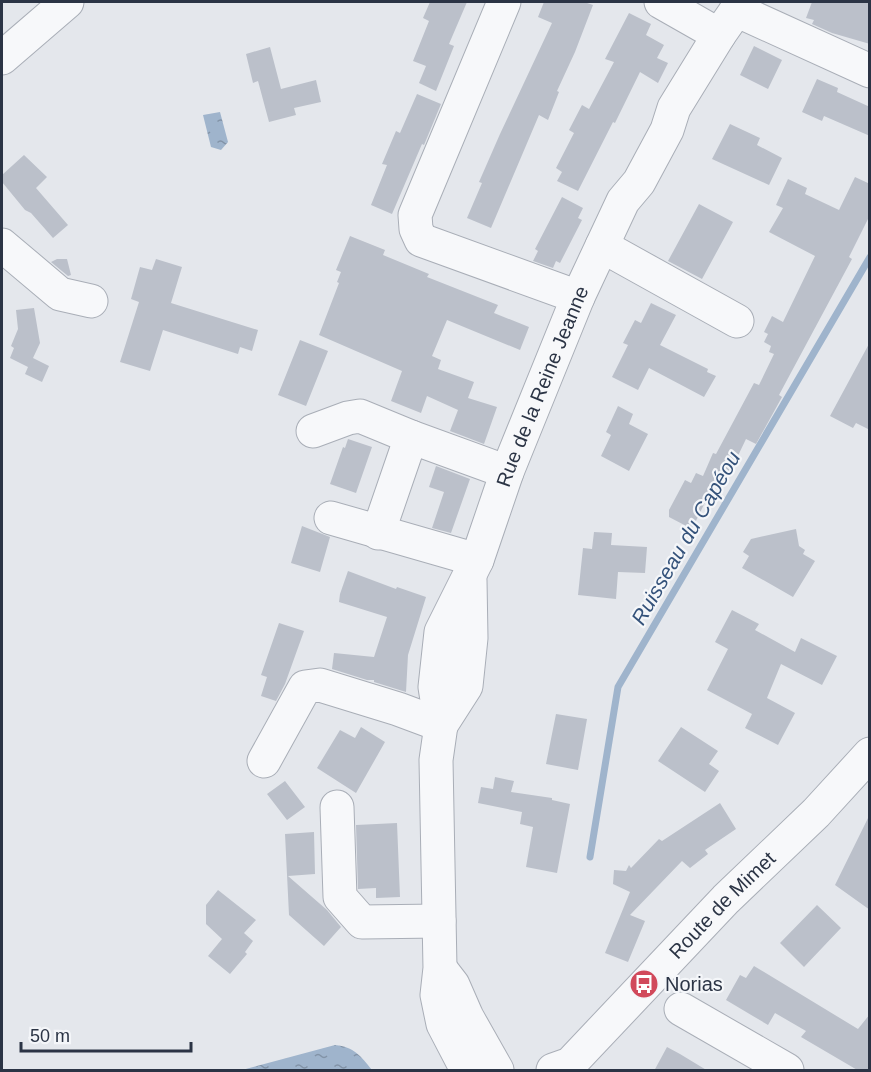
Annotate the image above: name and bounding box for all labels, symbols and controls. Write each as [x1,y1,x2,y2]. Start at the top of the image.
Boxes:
street label: Rue de la Reine Jeanne [492,282,593,489]
water label: Ruisseau du Capéou [627,447,745,628]
street label: Route de Mimet [665,847,780,963]
bus stop icon: Norias [628,968,660,1000]
place label: Norias [665,973,723,995]
scale bar [21,1015,190,1053]
text: 50 m [30,1026,70,1046]

